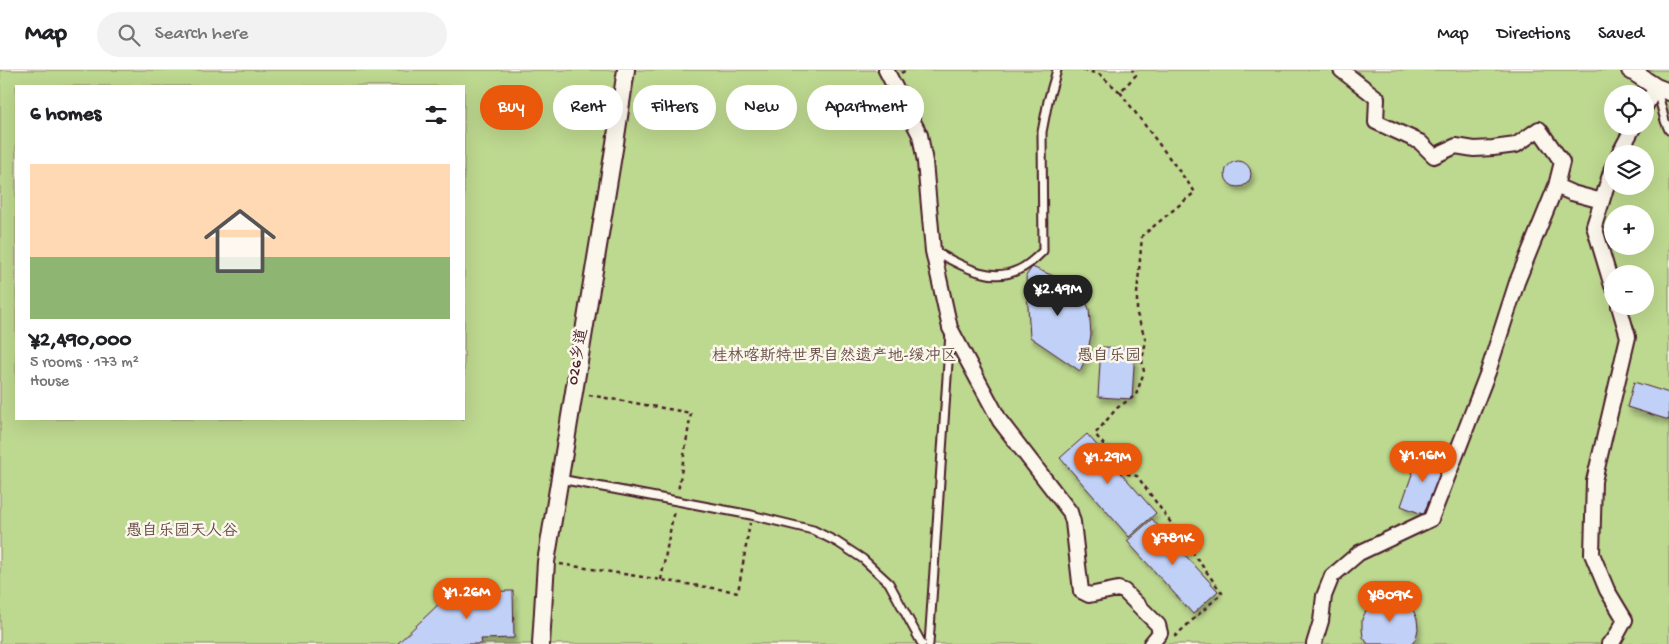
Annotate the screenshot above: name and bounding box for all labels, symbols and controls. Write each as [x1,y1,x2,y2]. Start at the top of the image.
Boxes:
search box [97,12,447,57]
text: Map [25,20,67,49]
icon: search [115,21,143,49]
text: Search here [155,23,248,46]
text: Map [1437,24,1469,45]
text: Directions [1497,24,1570,45]
text: Saved [1598,24,1644,45]
chip: Buy [480,85,543,130]
chip: Rent [553,85,623,130]
chip: Filters [633,85,716,130]
chip: New [726,85,797,130]
chip: Apartment [807,85,924,130]
map controls [1604,85,1654,315]
button: locate [1604,85,1654,135]
icon: filters [422,101,450,129]
text: 6 homes [30,103,101,128]
button: layers [1604,145,1654,195]
icon: home [195,196,285,286]
button: + [1604,205,1654,255]
button: − [1604,265,1654,315]
pin: ¥2.49M [1017,274,1099,317]
text: ¥2.49M [1035,281,1081,300]
street label: 026乡道 [563,327,593,387]
text: ¥2,490,000 [30,329,131,354]
park label: 桂林喀斯特世界自然遗产地-缓冲区 [711,346,957,367]
park label: 愚自乐园 [1077,346,1141,367]
text: 5 rooms · 173 m² [30,354,139,373]
text: House [30,373,69,392]
pin: ¥1.16M [1382,440,1464,483]
pin: ¥1.29M [1067,442,1149,485]
text: ¥1.16M [1401,447,1445,466]
text: ¥1.29M [1085,449,1131,468]
park label: 愚自乐园天人谷 [126,521,238,542]
pin: ¥781K [1138,524,1208,566]
text: ¥781K [1153,530,1193,549]
pin: ¥1.26M [426,578,508,620]
pin: ¥809K [1355,580,1425,623]
text: ¥1.26M [444,584,490,603]
text: ¥809K [1369,587,1411,606]

